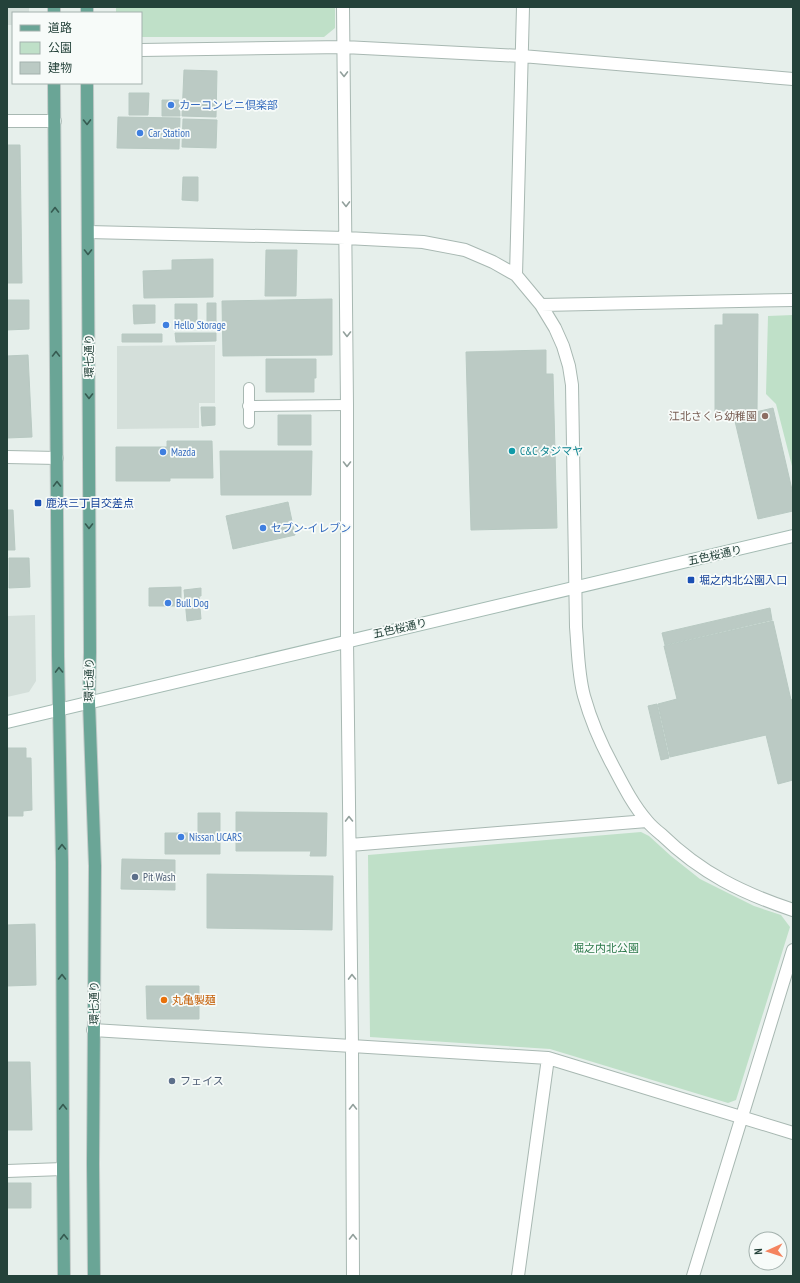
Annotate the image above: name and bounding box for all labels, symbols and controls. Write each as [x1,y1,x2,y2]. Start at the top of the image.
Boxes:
legend [12,12,142,84]
text: 道路 [48,20,72,35]
text: 公園 [48,40,72,55]
text: 建物 [48,60,72,75]
one-way arrow [340,71,348,77]
place label: カーコンビニ倶楽部 [179,98,278,112]
marker: カーコンビニ倶楽部 [166,100,176,110]
one-way arrow [83,119,91,125]
place label: Car Station [148,126,190,140]
marker: Car Station [135,128,145,138]
one-way arrow [342,201,350,207]
one-way arrow [51,207,59,213]
one-way arrow [84,249,92,255]
place label: Hello Storage [174,318,226,332]
marker: Hello Storage [161,320,171,330]
one-way arrow [343,331,351,337]
street label: 環七通り [82,334,96,378]
one-way arrow [52,351,60,357]
one-way arrow [85,393,93,399]
place label: 江北さくら幼稚園 [669,409,757,423]
marker: 江北さくら幼稚園 [760,411,770,421]
place label: C&C タジマヤ [520,444,583,458]
place label: Mazda [171,445,196,459]
marker: C&C タジマヤ [507,446,517,456]
marker: Mazda [158,447,168,457]
one-way arrow [343,461,351,467]
one-way arrow [53,481,61,487]
place label: 鹿浜三丁目交差点 [46,496,134,510]
marker: 鹿浜三丁目交差点 [33,498,43,508]
place label: セブン-イレブン [271,521,351,535]
one-way arrow [85,523,93,529]
marker: セブン-イレブン [258,523,268,533]
street label: 五色桜通り [687,542,743,568]
place label: 堀之内北公園入口 [699,573,787,587]
marker: 堀之内北公園入口 [686,575,696,585]
place label: Bull Dog [176,596,209,610]
marker: Bull Dog [163,598,173,608]
street label: 五色桜通り [372,615,428,641]
street label: 環七通り [82,658,96,702]
one-way arrow [55,667,63,673]
one-way arrow [345,816,354,822]
place label: Nissan UCARS [189,830,242,844]
marker: Nissan UCARS [176,832,186,842]
one-way arrow [58,844,66,850]
place label: Pit Wash [143,870,176,884]
marker: Pit Wash [130,872,140,882]
park label: 堀之内北公園 [573,941,639,955]
one-way arrow [58,974,66,980]
one-way arrow [348,974,356,980]
street label: 環七通り [87,981,101,1025]
place label: 丸亀製麺 [172,993,216,1007]
marker: 丸亀製麺 [159,995,169,1005]
place label: フェイス [180,1074,224,1088]
marker: フェイス [167,1076,177,1086]
one-way arrow [59,1104,67,1110]
one-way arrow [349,1104,357,1110]
north arrow [748,1231,788,1271]
one-way arrow [60,1234,68,1240]
one-way arrow [349,1234,357,1240]
text: N [751,1248,765,1255]

